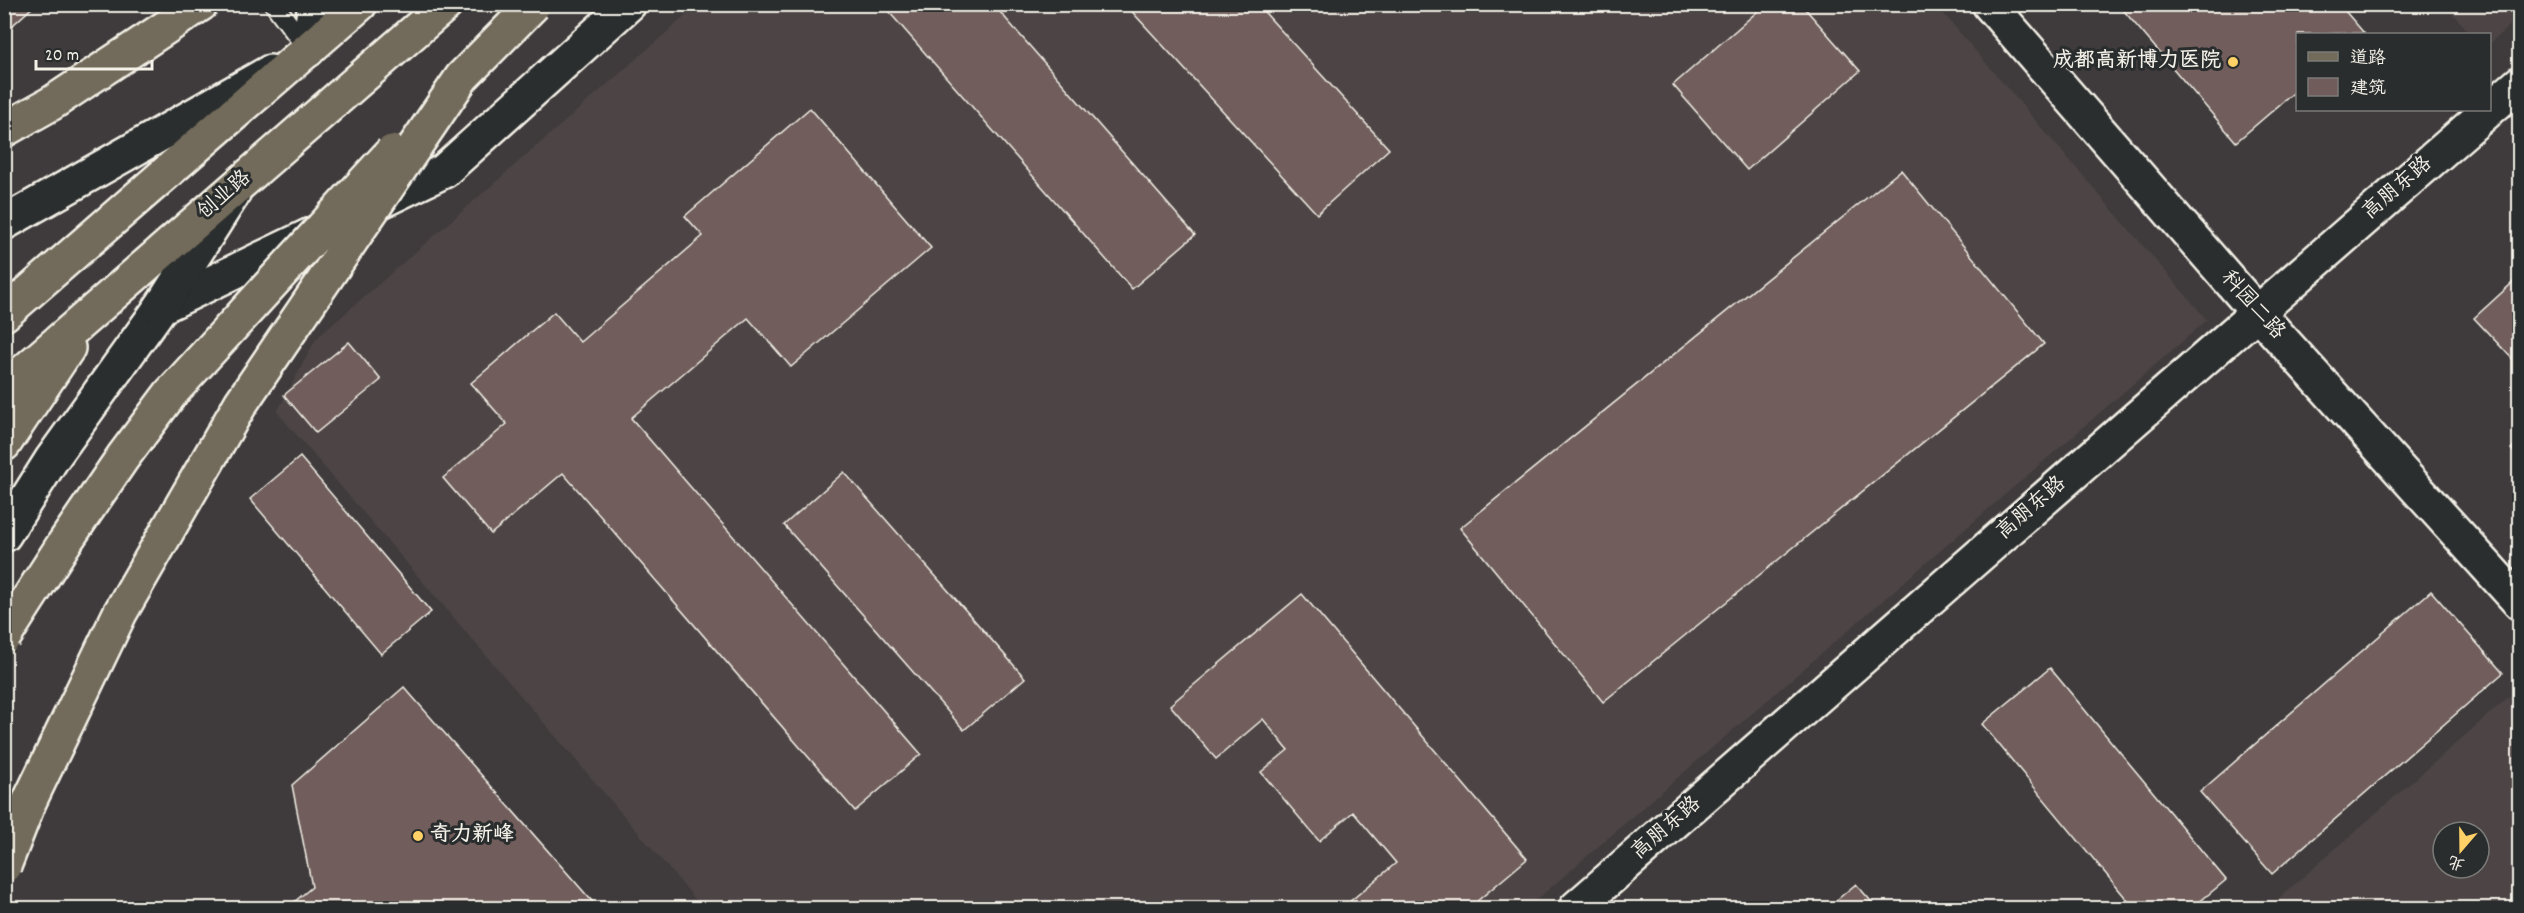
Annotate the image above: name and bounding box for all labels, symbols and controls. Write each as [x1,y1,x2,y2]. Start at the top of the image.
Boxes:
scale bar [36,33,152,71]
legend [2296,33,2491,111]
text: 20 m [45,44,79,69]
place label: 成都高新博力医院 [2053,47,2221,77]
text: 道路 [2350,47,2386,72]
marker: 成都高新博力医院 [2226,55,2240,69]
text: 建筑 [2350,77,2386,102]
street label: 高朋东路 [2356,150,2440,228]
street label: 创业路 [191,164,259,228]
street label: 科园二路 [2213,265,2291,347]
street label: 高朋东路 [1990,470,2074,548]
street label: 高朋东路 [1625,790,1709,868]
north arrow [2431,820,2491,880]
place label: 奇力新峰 [430,821,514,851]
marker: 奇力新峰 [411,829,425,843]
text: 北 [2445,848,2468,875]

